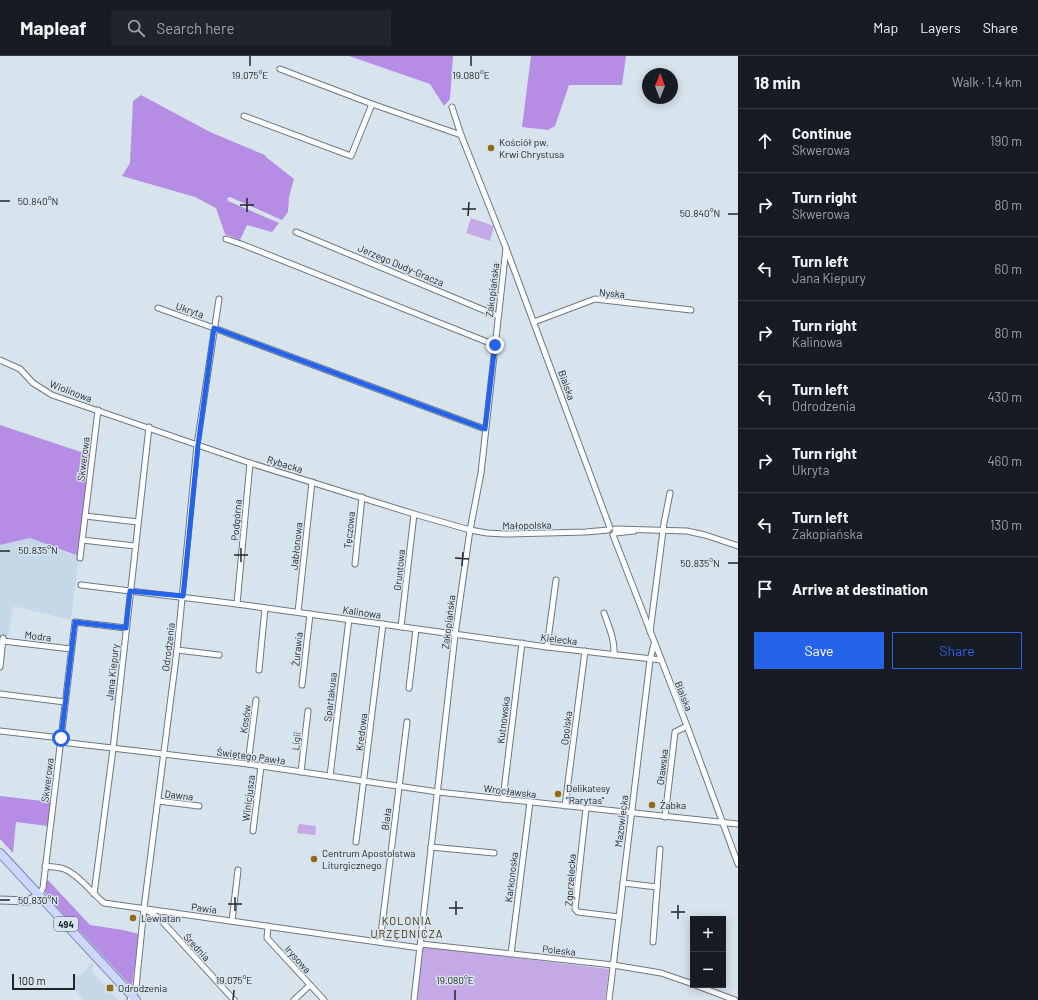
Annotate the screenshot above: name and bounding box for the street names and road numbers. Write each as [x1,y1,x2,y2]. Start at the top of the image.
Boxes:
street label: Jerzego Dudy-Gracza [356,241,446,289]
street label: Zakopiańska [483,262,501,318]
street label: Nyska [599,286,625,300]
street label: Ukryta [174,300,206,320]
street label: Bialska [556,368,578,402]
street label: Wiolinowa [48,377,94,405]
street label: Skwerowa [74,436,92,482]
street label: Rybacka [266,453,304,475]
street label: Podgórna [228,499,244,541]
street label: Tęczowa [341,511,357,549]
street label: Małopolska [502,519,552,531]
street label: Jabłonowa [288,522,304,570]
street label: Gruntowa [391,549,407,591]
street label: Zakopiańska [439,594,457,650]
street label: Kalinowa [342,603,382,621]
street label: Odrodzenia [159,622,177,672]
street label: Modra [24,628,52,644]
street label: Żurawia [289,631,305,667]
street label: Kielecka [540,631,578,647]
street label: Jana Kiepury [103,643,121,701]
street label: Spartakusa [321,672,339,722]
street label: Bialska [673,679,695,713]
street label: Kutnowska [494,696,512,744]
street label: Kosów [237,704,253,734]
street label: Opolska [558,710,574,746]
street label: Kredowa [353,712,369,752]
street label: Ligii [289,731,303,751]
street label: Świętego Pawła [216,745,286,767]
street label: Oławska [654,748,670,786]
street label: Skwerowa [38,757,56,803]
street label: Winicjusza [239,774,257,822]
street label: Wrocławska [483,782,537,800]
street label: Dawna [164,787,194,803]
street label: Mazowiecka [612,794,630,848]
street label: Biała [379,807,393,831]
street label: Karkonoska [502,851,520,903]
street label: Zgorzelecka [562,853,578,907]
street label: Pawia [190,900,218,916]
road number: 494 [54,917,78,931]
street label: Średnia [181,931,213,963]
street label: Poleska [542,942,576,958]
street label: Irysowa [282,943,314,975]

